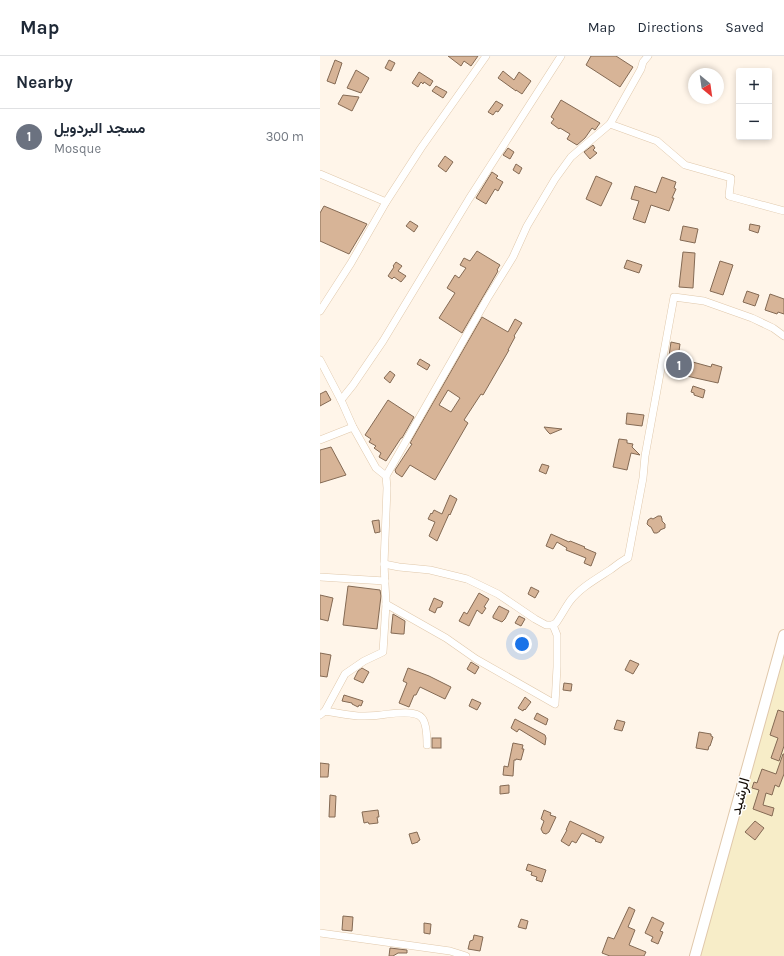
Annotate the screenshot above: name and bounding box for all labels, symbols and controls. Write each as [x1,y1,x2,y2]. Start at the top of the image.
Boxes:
text: Map [20,17,59,39]
text: Map [588,19,616,36]
text: Directions [638,19,703,36]
text: Saved [725,19,764,36]
north arrow [688,68,724,104]
map controls [736,68,772,140]
button: + [736,68,772,104]
text: Nearby [16,72,73,92]
button: − [736,104,772,140]
text: مسجد البردويل [54,119,145,137]
text: 1 [27,129,31,144]
text: 300 m [266,129,304,144]
text: Mosque [54,141,101,156]
pin: 1 [666,350,692,380]
your location [512,634,532,654]
street label: الرشيد [726,775,754,817]

